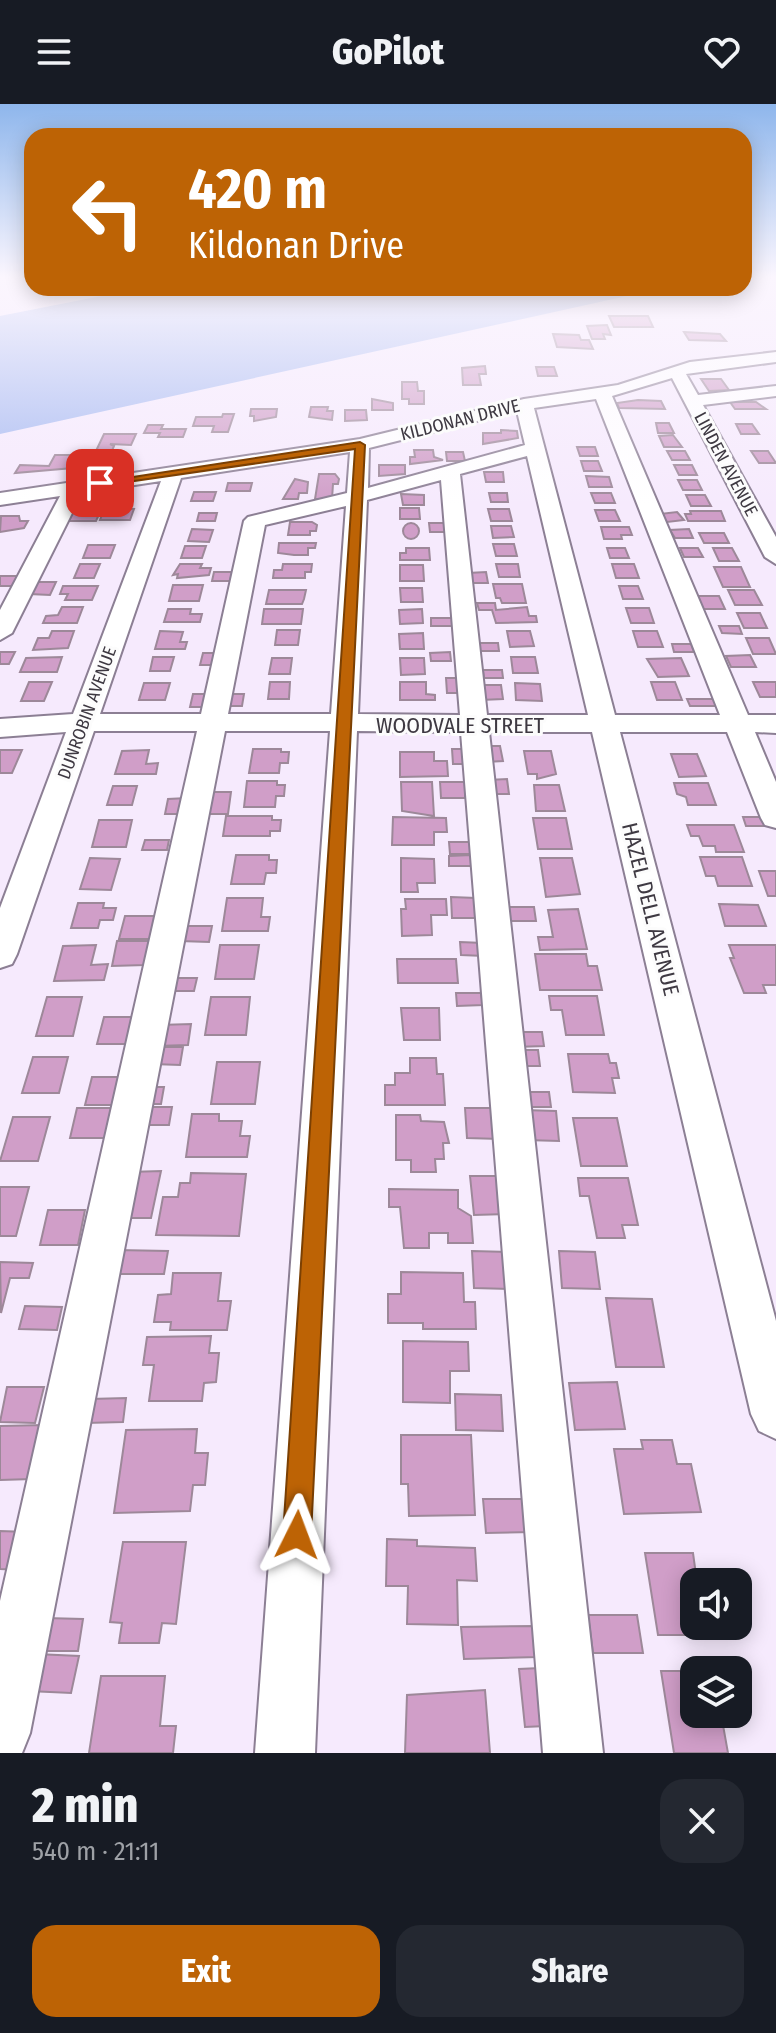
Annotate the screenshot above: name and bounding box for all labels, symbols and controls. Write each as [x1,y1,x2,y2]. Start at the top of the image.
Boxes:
icon: menu [32,30,76,74]
text: GoPilot [332,30,444,74]
icon: heart [700,30,744,74]
text: 420 m [188,156,327,223]
icon: left [56,160,160,264]
text: Kildonan Drive [188,224,404,268]
street label: KILDONAN DRIVE [398,395,522,445]
street label: LINDEN AVENUE [689,408,763,520]
pin [66,449,134,517]
icon: arrive [78,461,122,505]
street label: DUNROBIN AVENUE [53,644,121,782]
street label: WOODVALE STREET [376,712,545,739]
street label: HAZEL DELL AVENUE [616,820,685,999]
position arrow [255,1493,339,1577]
map controls [680,1568,752,1728]
button: sound [680,1568,752,1640]
button: layers [680,1656,752,1728]
text: 2 min [32,1777,138,1835]
button: close [660,1779,744,1863]
text: 540 m · 21:11 [32,1836,159,1867]
button: Exit [32,1925,380,2017]
button: Share [396,1925,744,2017]

